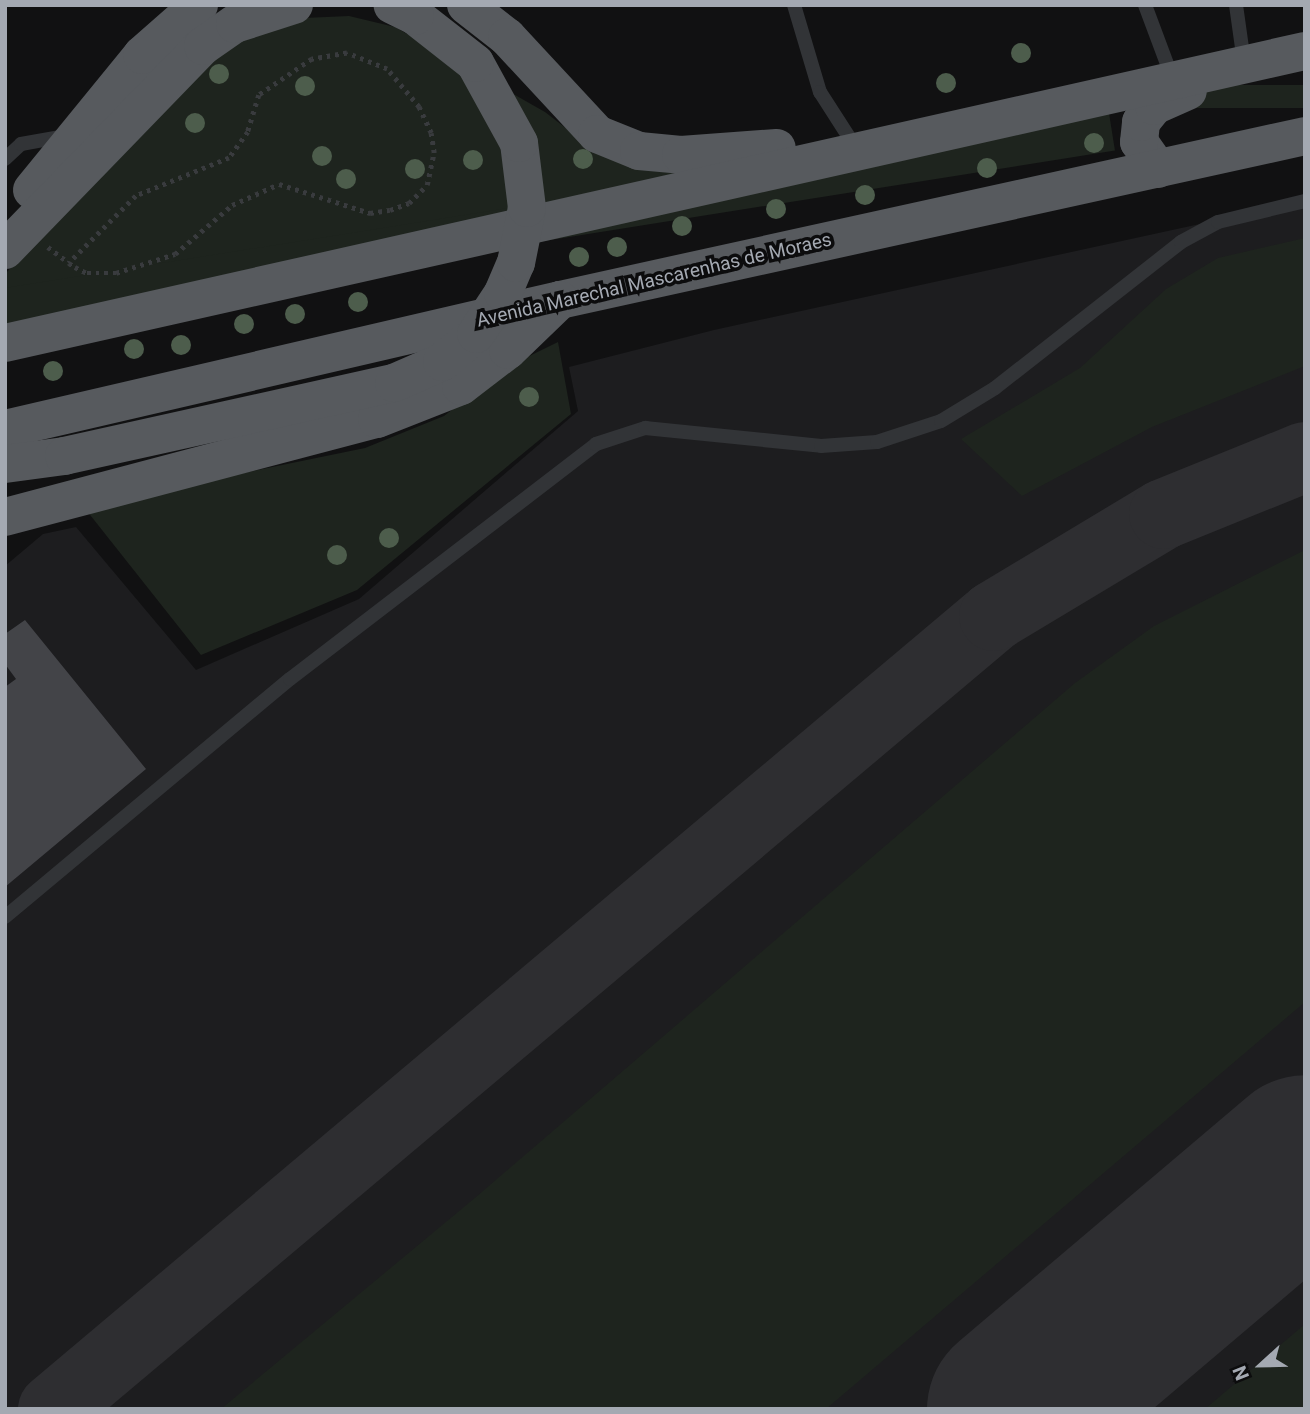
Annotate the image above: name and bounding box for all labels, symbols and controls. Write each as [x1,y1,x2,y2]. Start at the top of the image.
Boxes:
street label: Avenida Marechal Mascarenhas de Moraes [474,228,834,332]
north arrow [1226,1330,1296,1400]
text: N [1228,1363,1254,1384]

